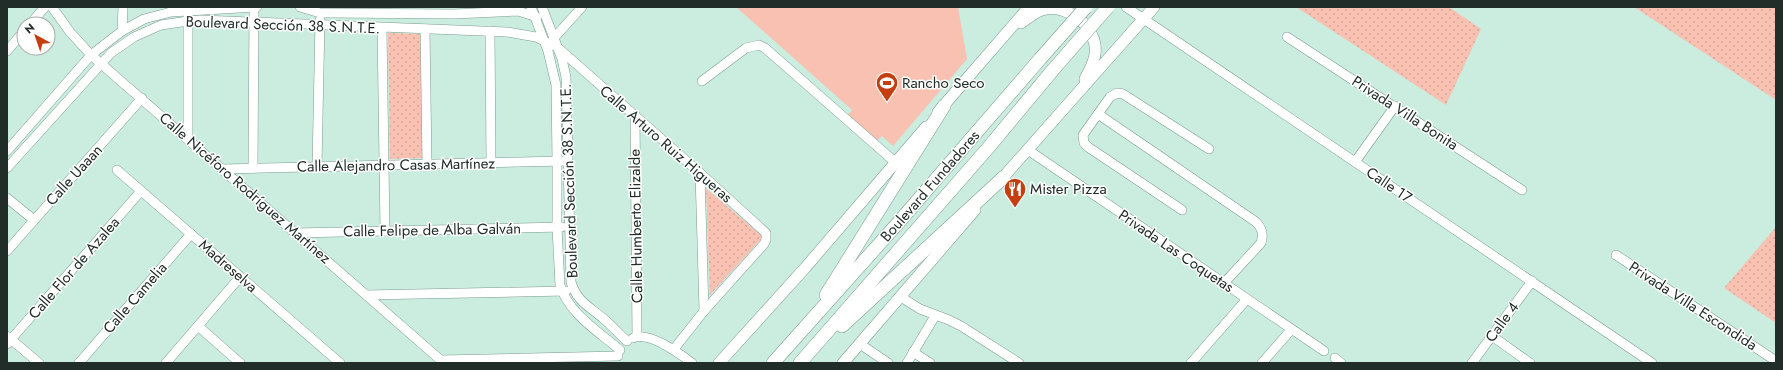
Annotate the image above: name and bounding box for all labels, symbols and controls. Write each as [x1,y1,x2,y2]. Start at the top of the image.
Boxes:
street label: Boulevard Sección 38 S.N.T.E. [185,11,381,39]
north arrow [16,16,56,56]
text: N [21,19,38,37]
sports icon: Rancho Seco [874,70,900,103]
street label: Privada Villa Bonita [1348,70,1462,156]
place label: Rancho Seco [902,72,985,94]
street label: Calle Arturo Ruiz Higueras [595,80,737,208]
street label: Boulevard Sección 38 S.N.T.E. [555,83,583,279]
street label: Calle Nicéforo Rodríguez Martínez [154,107,336,269]
street label: Boulevard Fundadores [875,125,985,247]
street label: Calle Uaaan [41,140,107,210]
street label: Calle Humberto Elizalde [624,149,648,303]
street label: Calle Alejandro Casas Martínez [297,152,495,178]
street label: Calle 17 [1362,162,1416,209]
restaurant icon: Mister Pizza [1002,176,1028,209]
place label: Mister Pizza [1030,178,1107,200]
street label: Privada Las Coquetas [1114,204,1238,298]
street label: Calle Flor de Azalea [23,212,125,324]
street label: Calle Felipe de Alba Galván [343,217,521,243]
street label: Madreselva [194,234,262,298]
street label: Privada Villa Escondida [1624,256,1762,356]
street label: Calle Camelia [98,258,172,338]
street label: Calle 4 [1480,297,1524,347]

